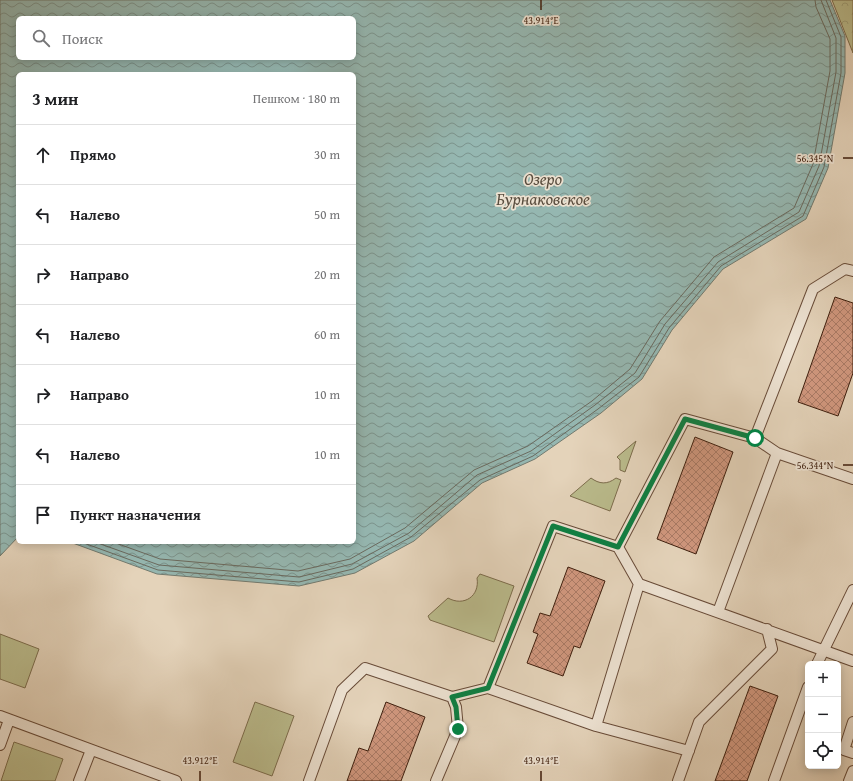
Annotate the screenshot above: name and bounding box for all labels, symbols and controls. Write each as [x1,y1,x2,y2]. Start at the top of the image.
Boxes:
text: 43.914°E [523,13,559,28]
search box [16,16,356,60]
icon: search [30,27,52,49]
text: Поиск [62,28,103,49]
text: 3 мин [32,86,78,111]
text: Пешком · 180 m [253,89,340,108]
icon: ahead [32,144,54,166]
text: Прямо [70,144,116,165]
text: 30 m [314,145,340,164]
text: 56.345°N [797,151,834,166]
water label: Озеро Бурнаковское [496,166,590,211]
icon: left [32,204,54,226]
text: Налево [70,204,120,225]
text: 50 m [314,205,340,224]
icon: right [32,264,54,286]
text: Направо [70,264,129,285]
text: 20 m [314,265,340,284]
icon: left [32,324,54,346]
text: Налево [70,324,120,345]
text: 60 m [314,325,340,344]
icon: right [32,384,54,406]
text: Направо [70,384,129,405]
text: 10 m [314,385,340,404]
route start [746,429,764,447]
icon: left [32,444,54,466]
text: Налево [70,444,120,465]
text: 10 m [314,445,340,464]
text: 56.344°N [797,458,834,473]
icon: arrive [32,504,54,526]
text: Пункт назначения [70,504,201,525]
map controls [805,661,841,769]
button: + [805,661,841,697]
button: − [805,697,841,733]
route end [449,720,467,738]
button: locate [805,733,841,769]
text: 43.912°E [182,753,218,768]
text: 43.914°E [523,753,559,768]

